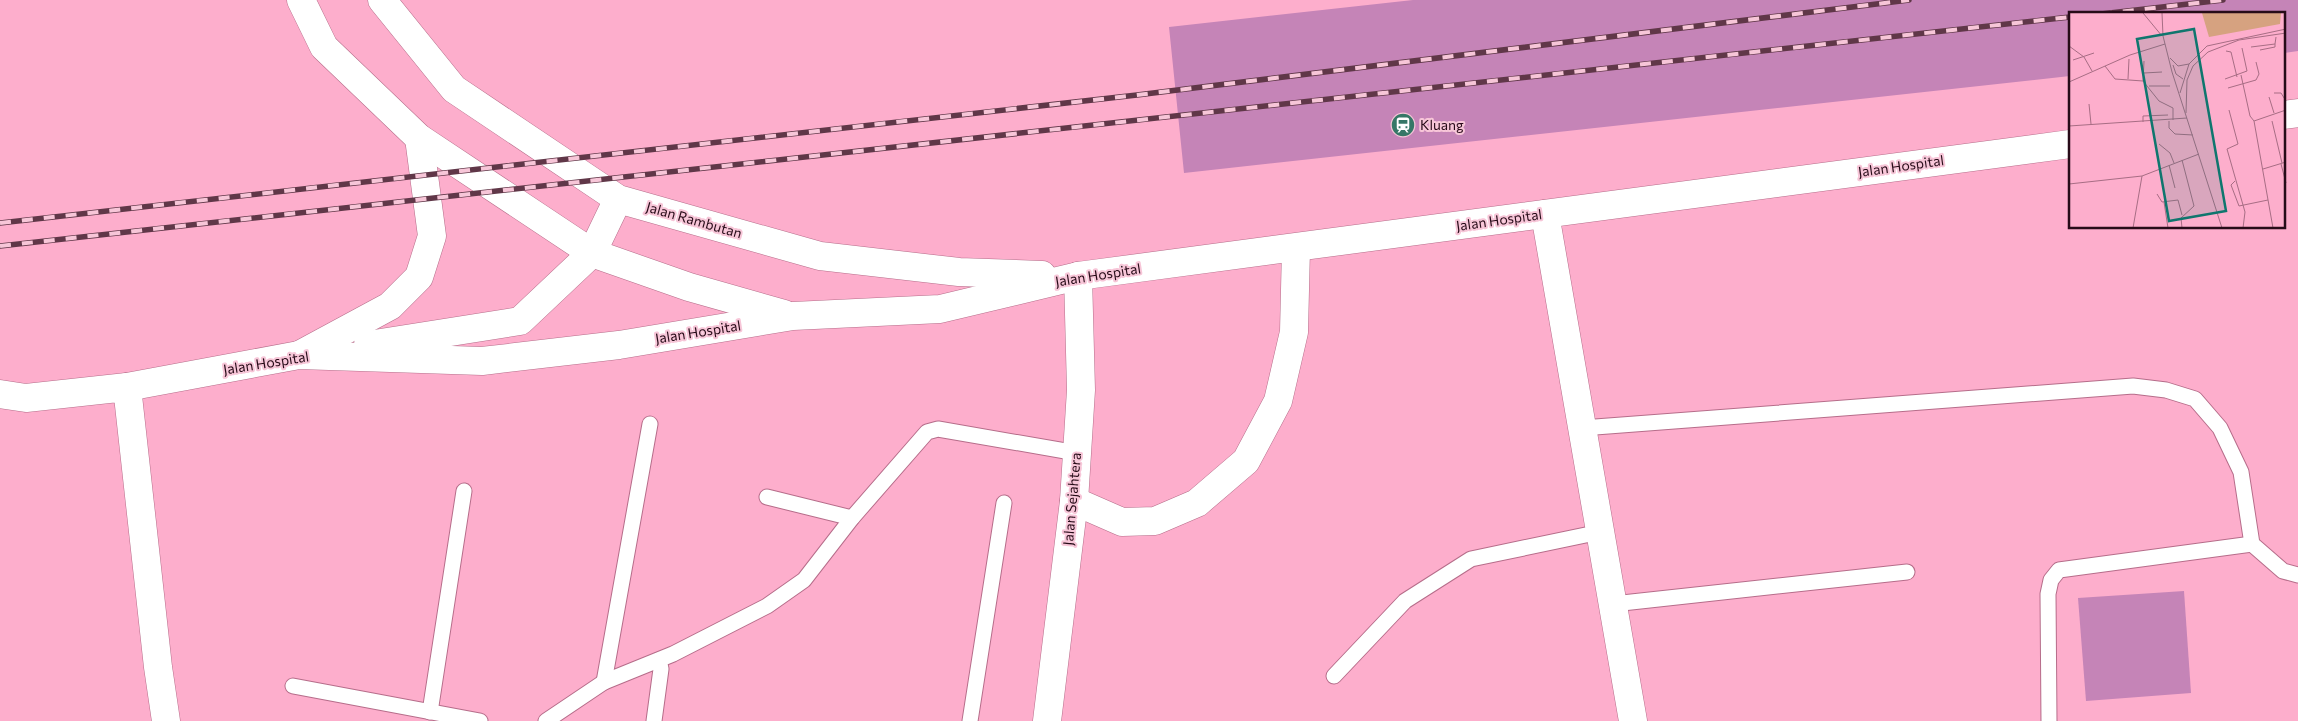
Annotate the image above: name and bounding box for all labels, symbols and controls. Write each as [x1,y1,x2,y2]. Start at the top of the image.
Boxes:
inset map [2069,12,2286,229]
station icon: Kluang [1390,112,1416,138]
place label: Kluang [1420,116,1464,133]
street label: Jalan Hospital [1857,151,1945,180]
street label: Jalan Rambutan [644,198,744,241]
street label: Jalan Hospital [1455,205,1543,234]
street label: Jalan Hospital [1054,259,1142,290]
street label: Jalan Hospital [654,316,742,347]
street label: Jalan Hospital [222,347,310,378]
street label: Jalan Sejahtera [1059,452,1084,546]

